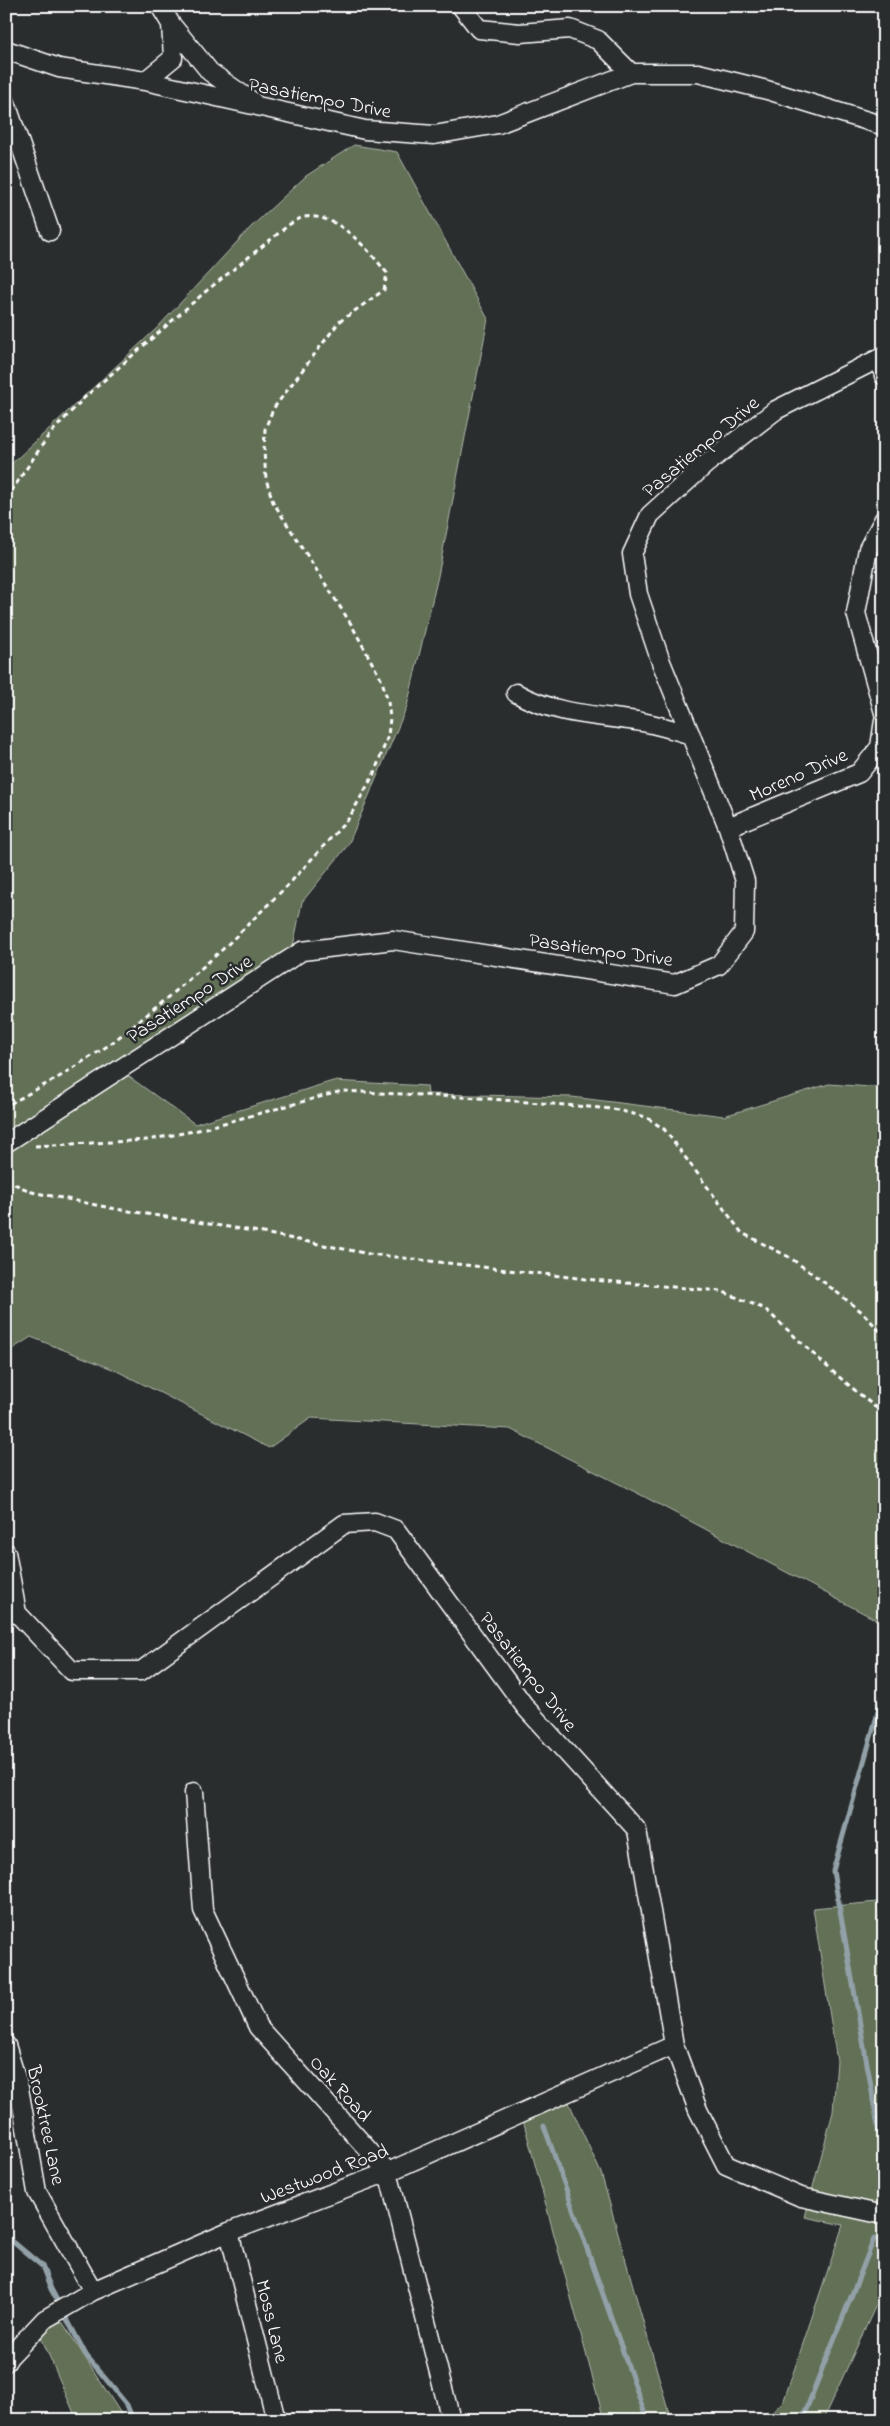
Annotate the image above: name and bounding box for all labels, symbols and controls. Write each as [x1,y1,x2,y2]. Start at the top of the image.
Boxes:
street label: Pasatiempo Drive [246,71,393,128]
street label: Pasatiempo Drive [637,390,766,506]
street label: Moreno Drive [745,742,853,811]
street label: Pasatiempo Drive [527,927,675,976]
street label: Pasatiempo Drive [122,948,259,1052]
street label: Pasatiempo Drive [471,1606,583,1739]
street label: Oak Road [301,2050,377,2130]
street label: Brooktree Lane [18,2062,71,2188]
street label: Westwood Road [257,2138,393,2213]
street label: Moss Lane [246,2277,295,2366]

